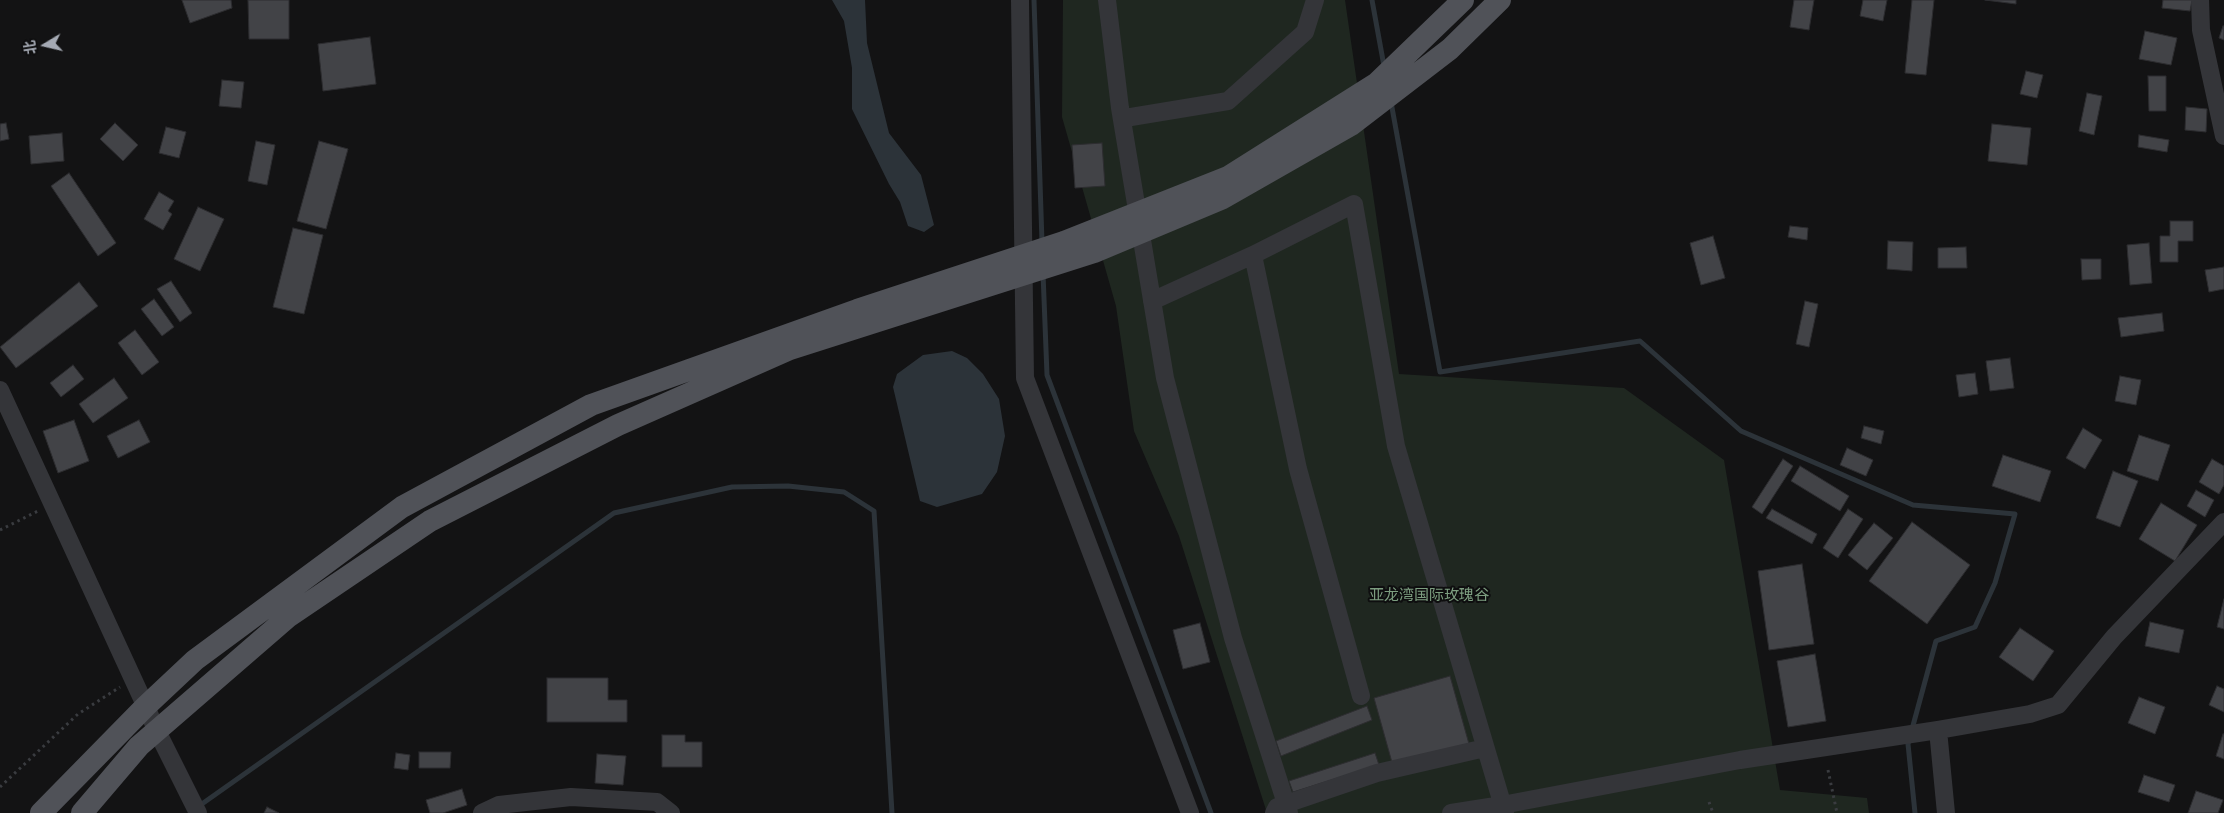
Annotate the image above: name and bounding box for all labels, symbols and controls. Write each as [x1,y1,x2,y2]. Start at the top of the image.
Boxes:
north arrow [20,20,70,70]
text: 北 [20,39,39,56]
park label: 亚龙湾国际玫瑰谷 [1369,586,1489,604]

